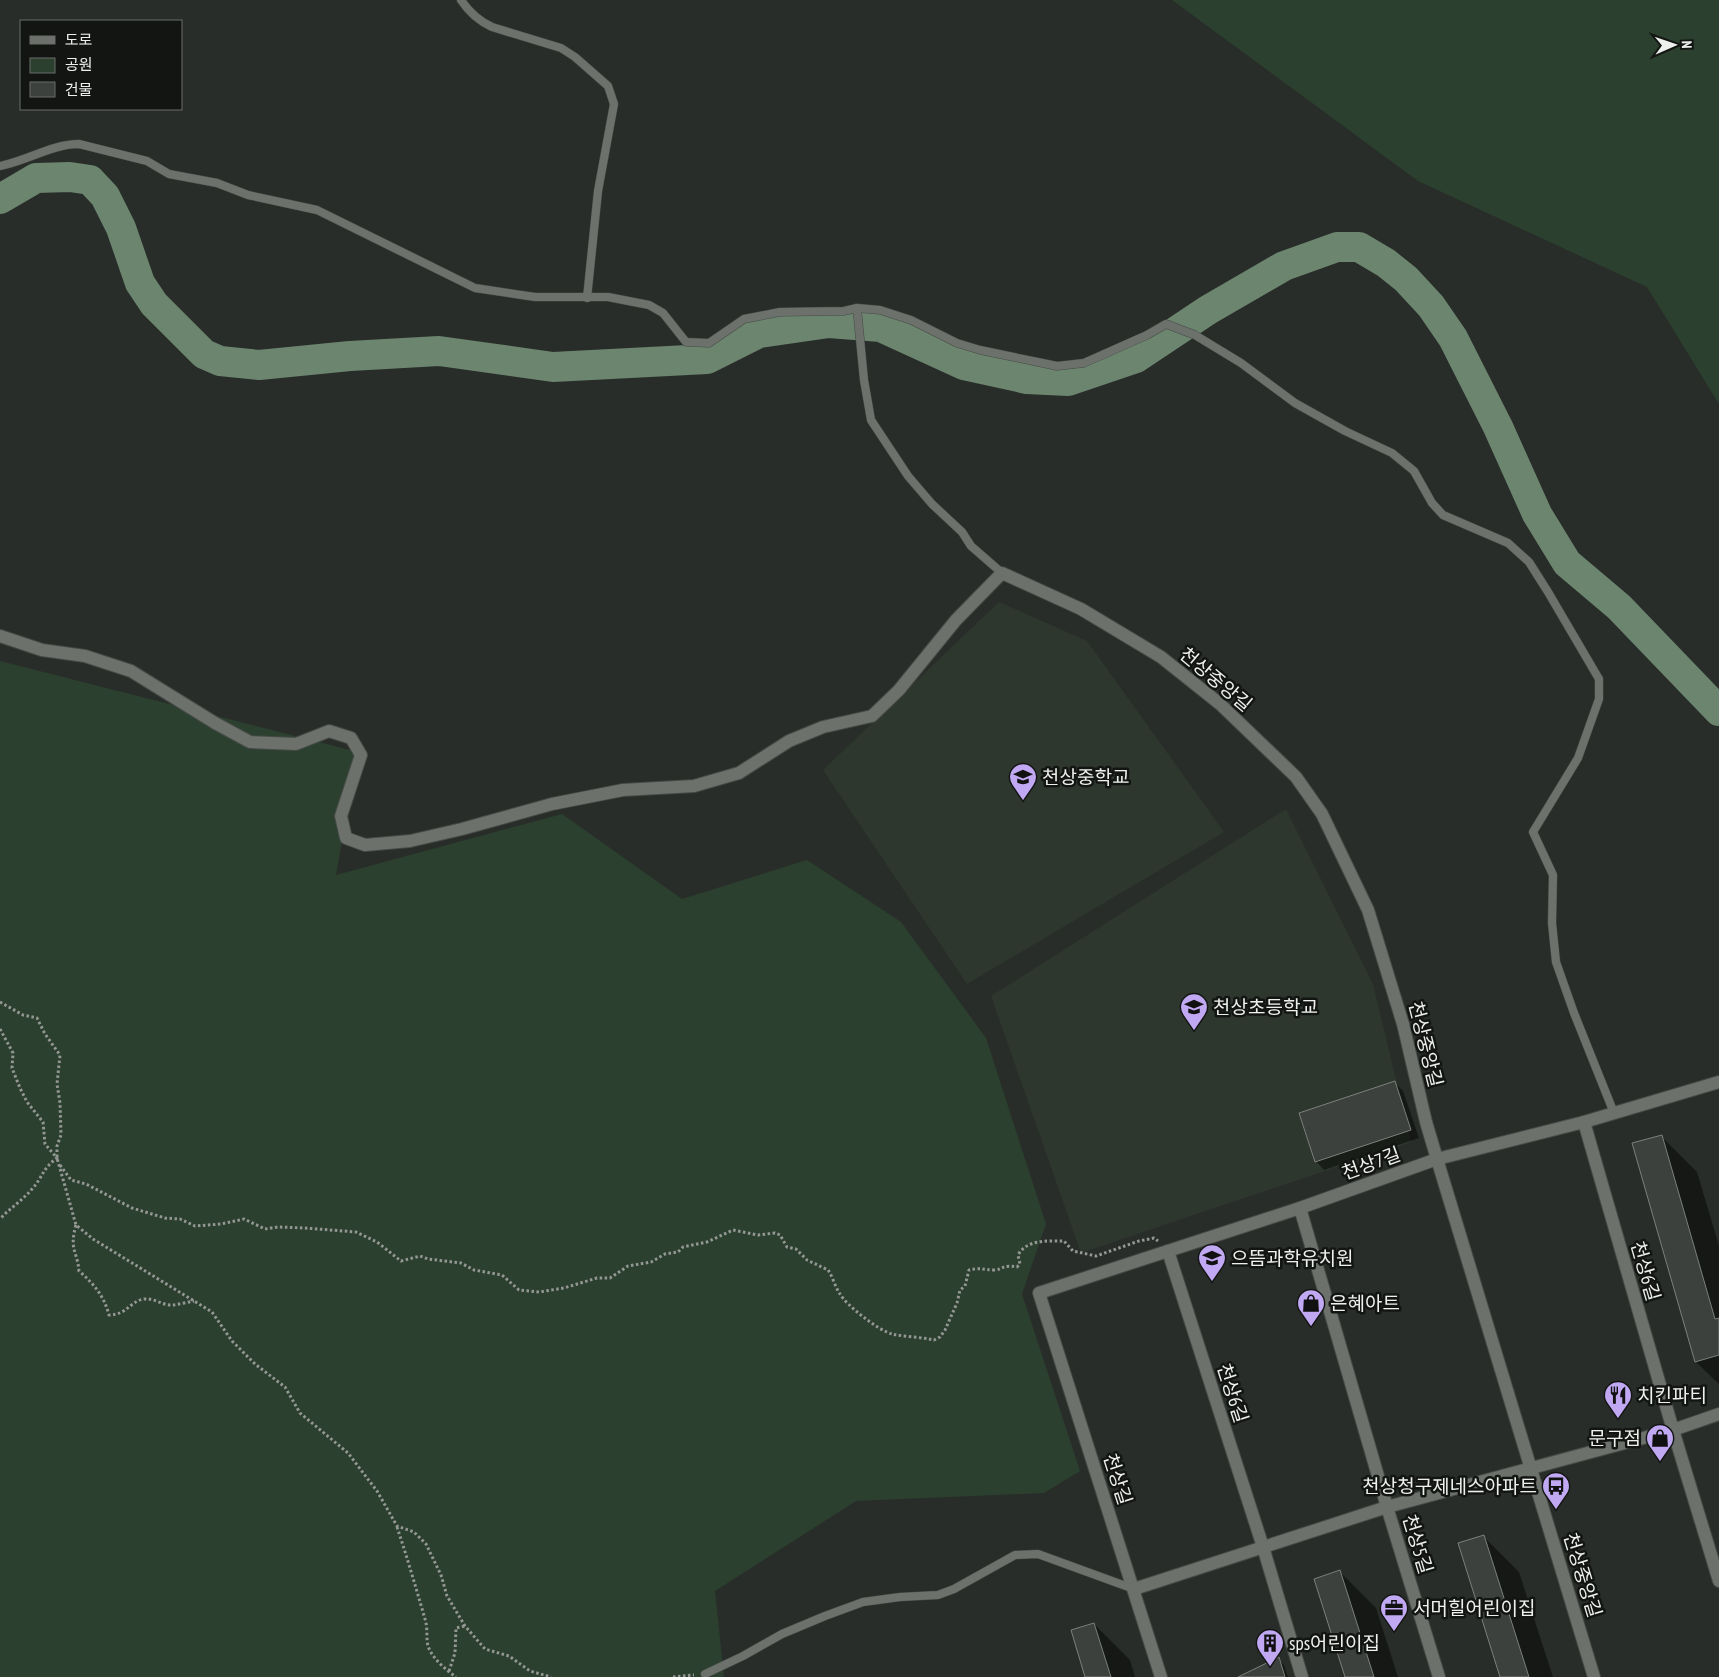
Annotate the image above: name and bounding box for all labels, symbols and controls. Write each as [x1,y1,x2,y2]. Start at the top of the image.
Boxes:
legend [20,20,182,110]
north arrow [1649,20,1699,70]
text: 도로 [65,30,93,49]
text: N [1678,40,1696,49]
text: 공원 [65,55,93,74]
text: 건물 [65,80,93,99]
street label: 천상중앙길 [1175,642,1257,716]
school or university icon: 천상중학교 [1008,762,1038,801]
place label: 천상중학교 [1042,765,1129,789]
school or university icon: 천상초등학교 [1179,992,1209,1031]
place label: 천상초등학교 [1213,995,1318,1019]
street label: 천상중앙길 [1404,999,1448,1089]
street label: 천상7길 [1338,1141,1404,1185]
street label: 천상6길 [1626,1238,1666,1304]
school or university icon: 으뜸과학유치원 [1197,1243,1227,1282]
place label: 으뜸과학유치원 [1231,1246,1353,1270]
shop icon: 은혜아트 [1296,1288,1326,1327]
place label: 은혜아트 [1330,1291,1400,1315]
street label: 천상6길 [1212,1360,1254,1426]
restaurant icon: 치킨파티 [1603,1380,1633,1419]
place label: 치킨파티 [1637,1383,1707,1407]
shop icon: 문구점 [1645,1423,1675,1462]
place label: 문구점 [1589,1426,1641,1450]
street label: 천상길 [1098,1450,1138,1508]
bus stop icon: 천상청구제네스아파트 [1541,1471,1571,1510]
place label: 천상청구제네스아파트 [1362,1474,1537,1498]
street label: 천상5길 [1398,1511,1438,1577]
street label: 천상중앙길 [1559,1530,1607,1620]
office icon: 서머힐어린이집 [1379,1593,1409,1632]
place label: 서머힐어린이집 [1413,1596,1535,1620]
building icon: sps어린이집 [1255,1628,1285,1667]
place label: sps어린이집 [1289,1631,1380,1655]

